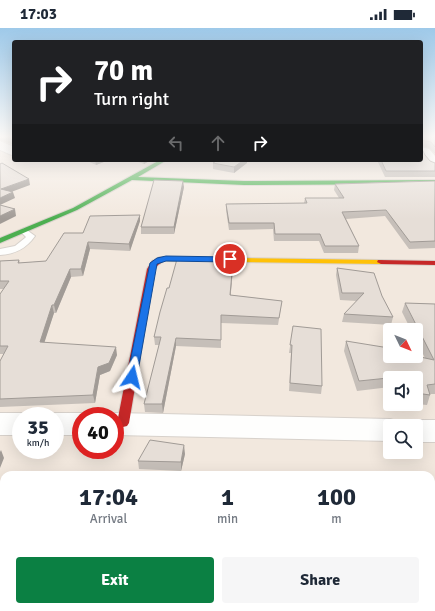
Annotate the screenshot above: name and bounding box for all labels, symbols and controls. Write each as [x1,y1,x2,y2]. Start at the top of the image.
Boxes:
text: 17:03 [20,5,57,23]
text: 70 m [94,54,153,88]
icon: right [28,56,80,108]
text: Turn right [94,88,169,110]
icon: left [165,132,187,154]
icon: ahead [207,132,229,154]
icon: right [249,132,271,154]
pin [213,242,247,276]
icon: arrive [219,248,241,270]
north arrow [383,323,423,363]
map controls [383,323,423,459]
position arrow [111,356,153,398]
button: sound [383,371,423,411]
speed limit sign: 40 [72,407,124,459]
text: 35 [27,415,49,440]
button: search [383,419,423,459]
text: km/h [27,437,49,449]
text: 17:04 [79,482,138,512]
text: 1 [221,482,234,512]
text: 100 [317,482,356,512]
text: Arrival [90,511,127,527]
text: min [217,511,238,527]
text: m [331,511,342,527]
button: Exit [16,557,214,603]
button: Share [222,557,419,603]

